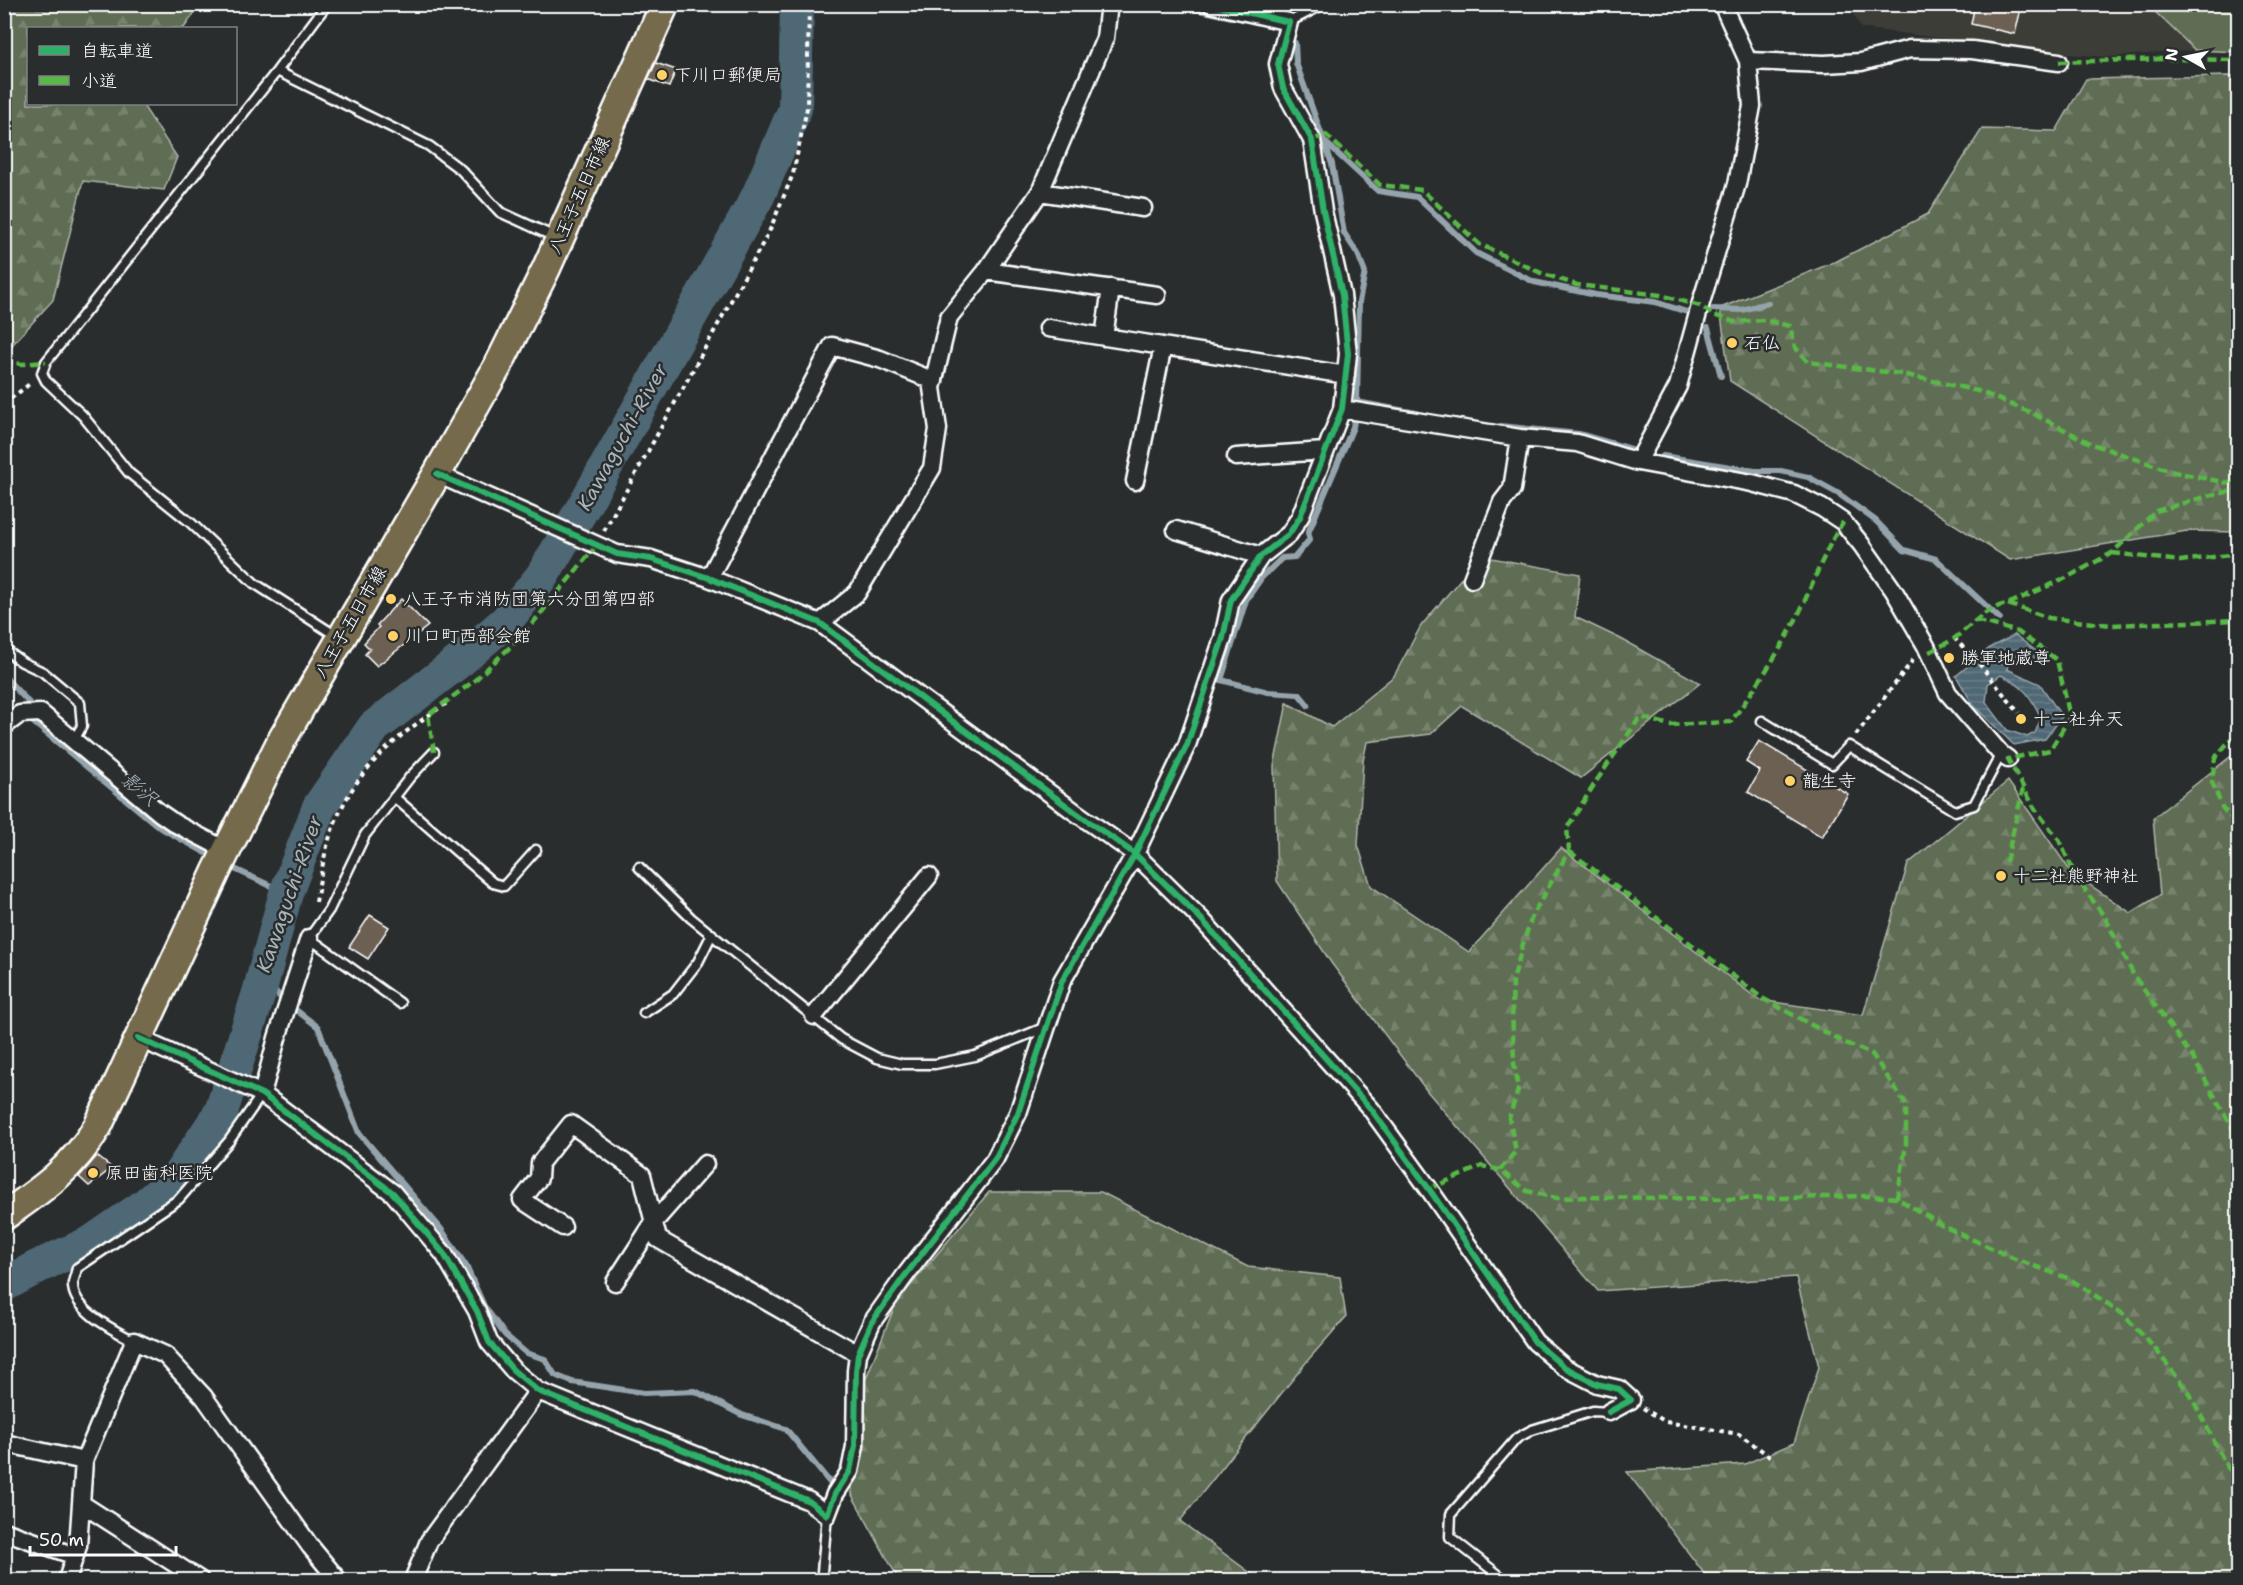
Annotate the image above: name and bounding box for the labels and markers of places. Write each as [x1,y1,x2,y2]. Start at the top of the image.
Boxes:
place label: 下川口郵便局 [674,63,782,87]
marker: 下川口郵便局 [655,68,669,82]
place label: 石仏 [1744,331,1780,355]
marker: 石仏 [1725,336,1739,350]
place label: 八王子市消防団第六分団第四部 [403,587,655,611]
marker: 八王子市消防団第六分団第四部 [384,592,398,606]
place label: 川口町西部会館 [405,624,531,648]
marker: 川口町西部会館 [386,629,400,643]
place label: 勝軍地蔵尊 [1961,646,2051,670]
marker: 勝軍地蔵尊 [1942,651,1956,665]
place label: 十二社弁天 [2033,707,2123,731]
marker: 十二社弁天 [2014,712,2028,726]
place label: 龍生寺 [1802,769,1856,793]
marker: 龍生寺 [1783,774,1797,788]
place label: 十二社熊野神社 [2013,864,2139,888]
marker: 十二社熊野神社 [1994,869,2008,883]
place label: 原田歯科医院 [105,1161,213,1185]
marker: 原田歯科医院 [86,1166,100,1180]

